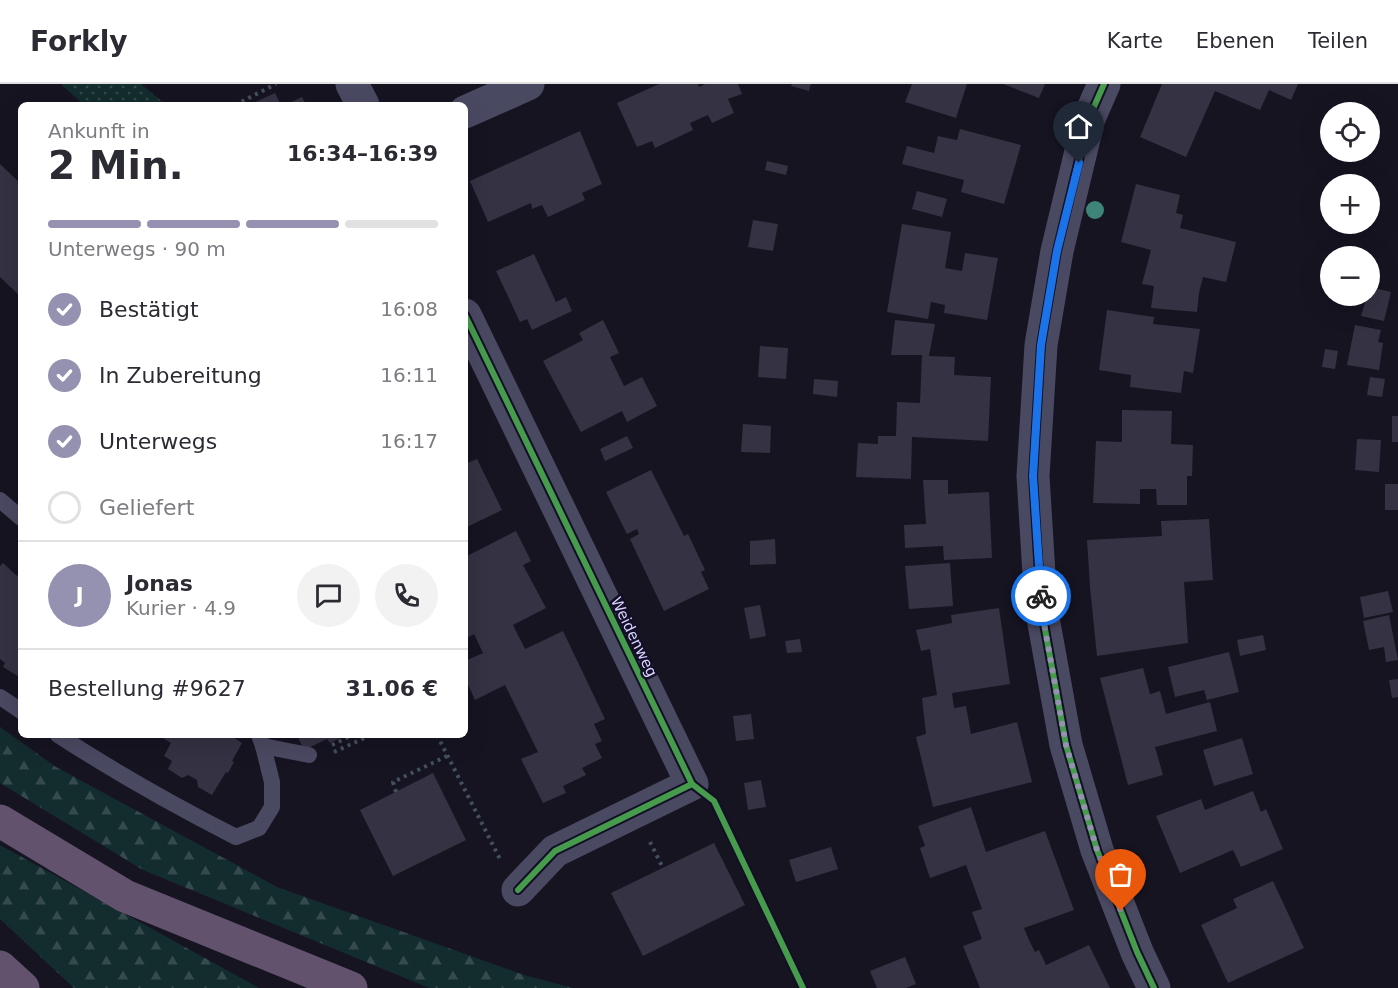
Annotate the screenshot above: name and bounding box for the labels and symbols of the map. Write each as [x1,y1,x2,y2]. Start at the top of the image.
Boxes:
pin [1053,101,1104,163]
courier [1011,566,1071,626]
street label: Weidenweg [607,594,661,680]
pin [1095,849,1146,911]

